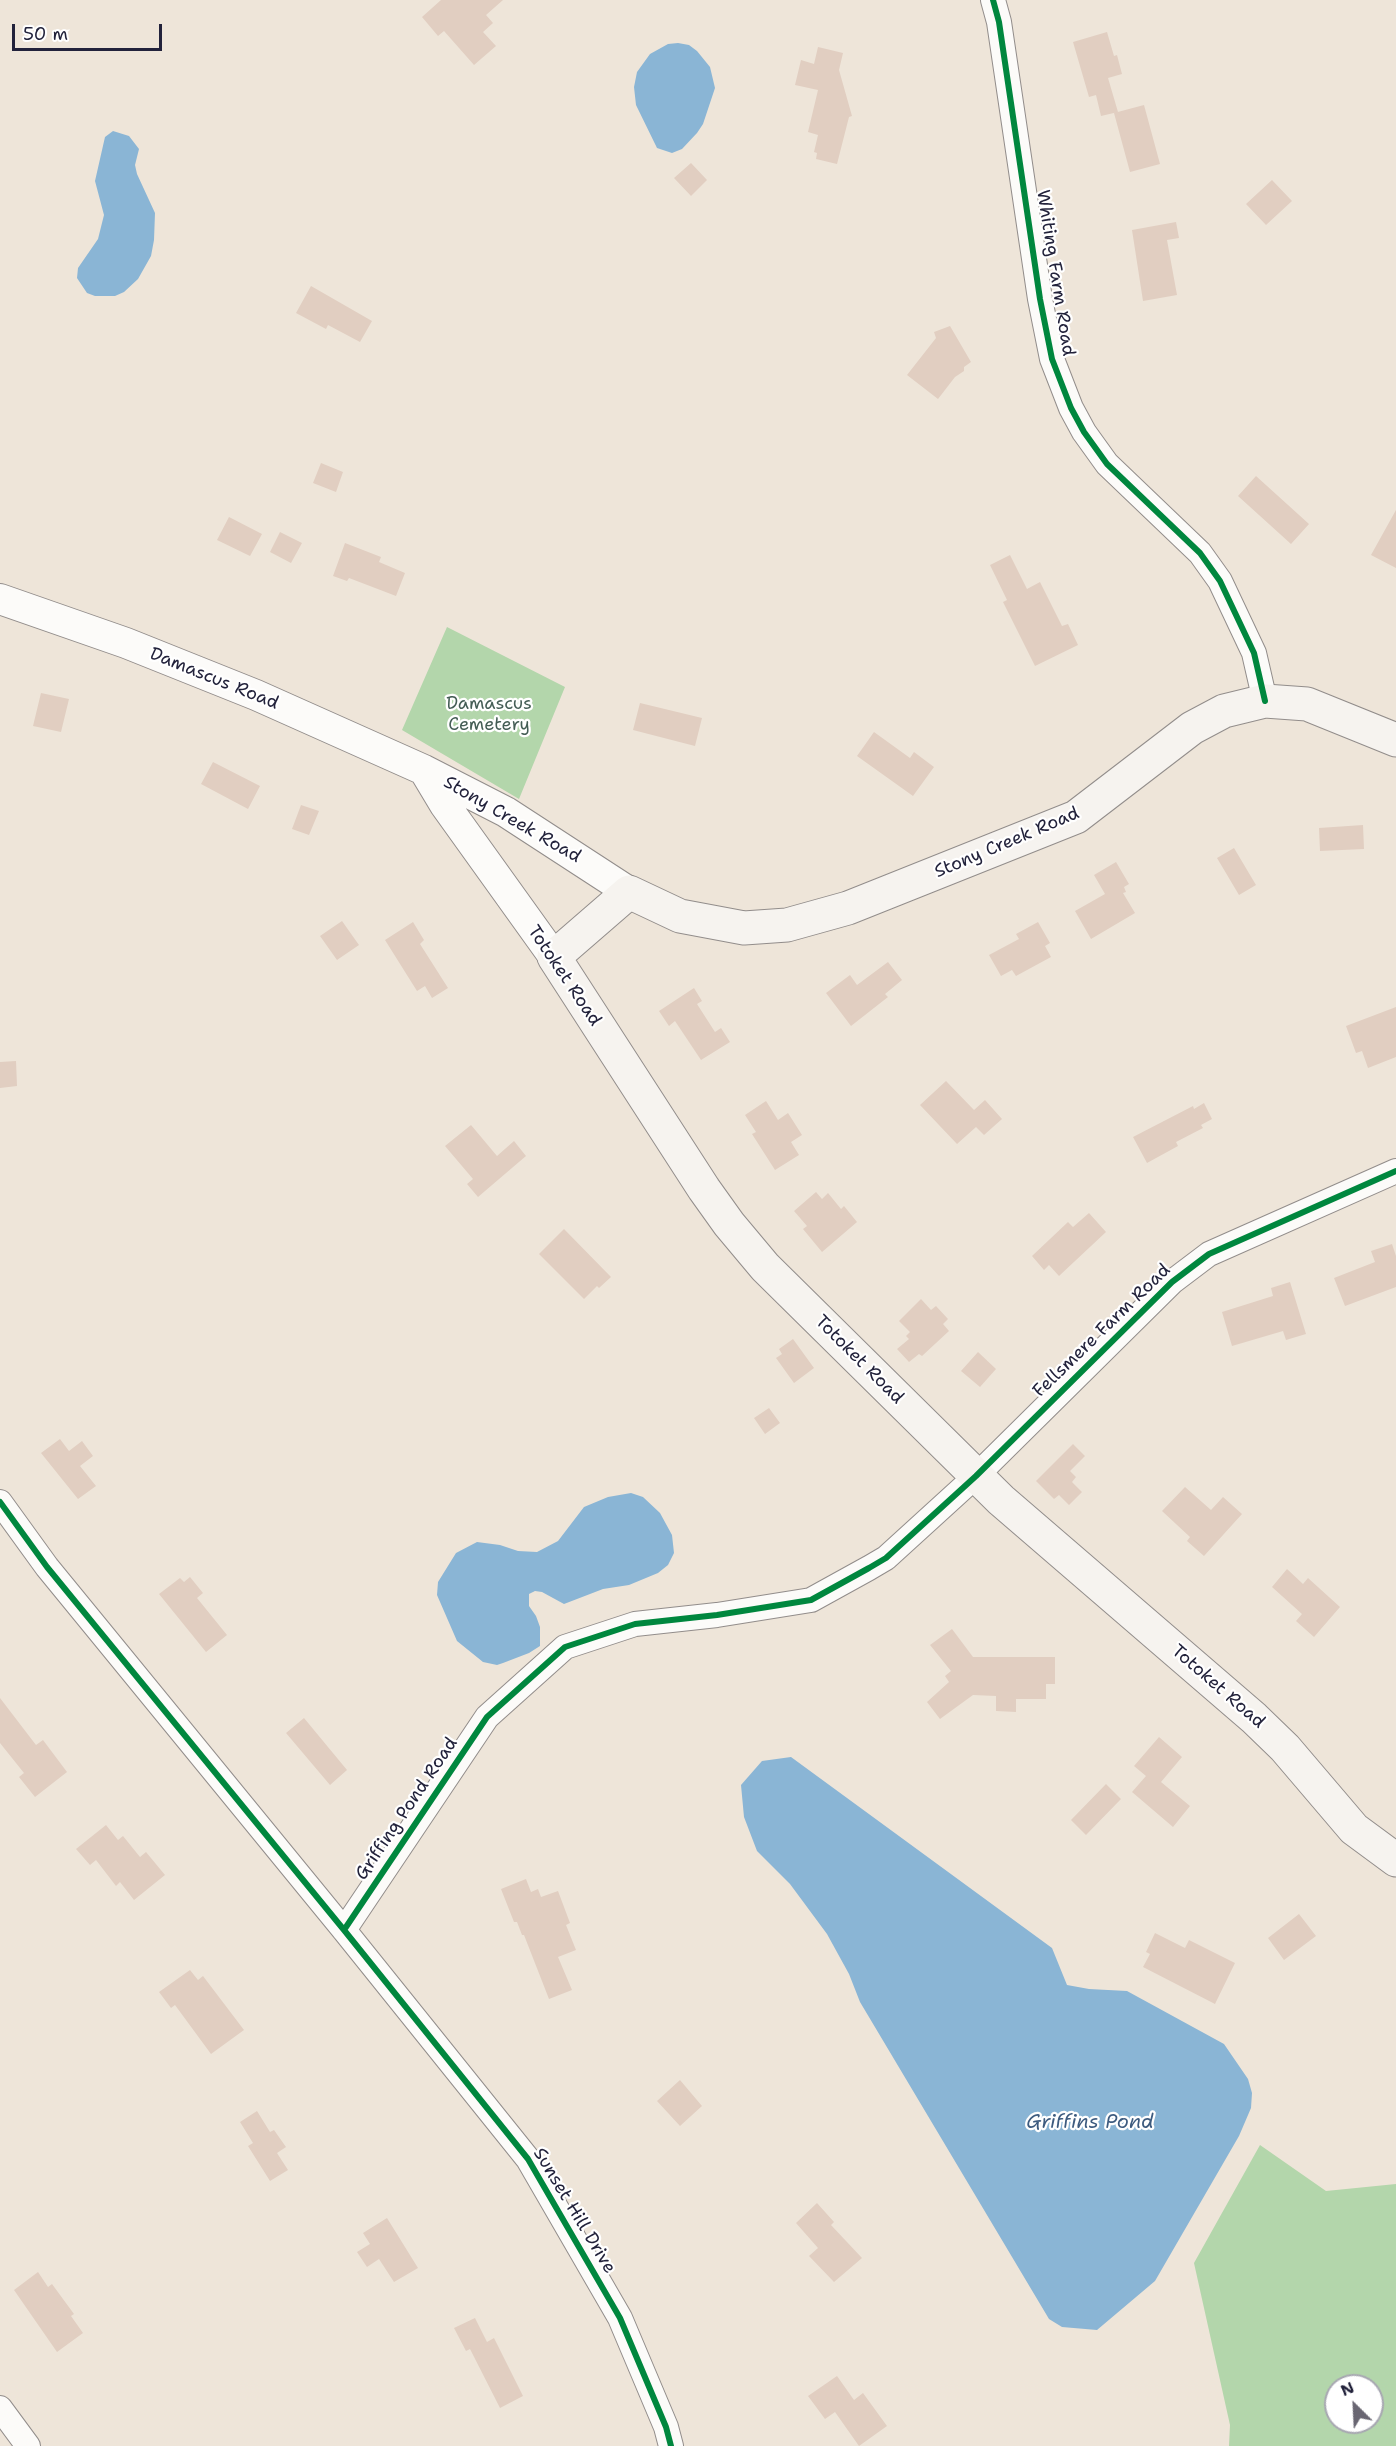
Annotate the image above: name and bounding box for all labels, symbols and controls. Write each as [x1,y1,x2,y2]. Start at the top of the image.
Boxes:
scale bar [15,12,165,50]
text: 50 m [23,22,68,46]
street label: Whiting Farm Road [1031,188,1079,358]
street label: Damascus Road [146,643,282,715]
park label: Damascus Cemetery [446,693,532,736]
street label: Stony Creek Road [439,772,585,868]
street label: Stony Creek Road [931,803,1083,883]
street label: Totoket Road [522,922,606,1030]
street label: Fellsmere Farm Road [1029,1260,1175,1402]
street label: Totoket Road [810,1311,908,1409]
street label: Totoket Road [1167,1641,1269,1733]
street label: Griffing Pond Road [351,1734,463,1884]
water label: Griffins Pond [1026,2111,1154,2135]
street label: Sunset Hill Drive [528,2144,620,2278]
north arrow [1324,2374,1384,2434]
text: N [1337,2377,1357,2401]

